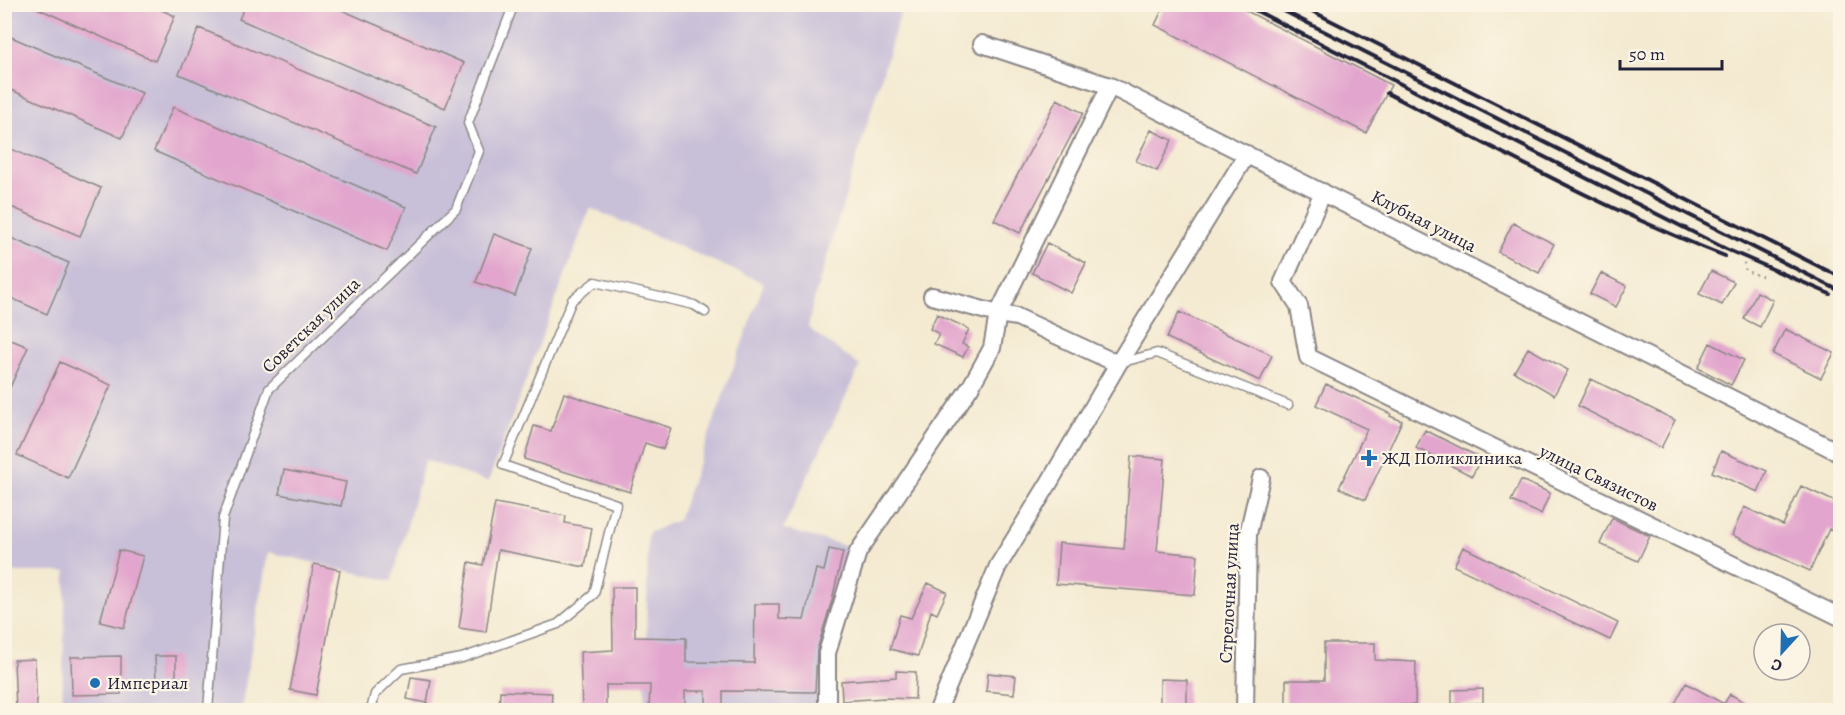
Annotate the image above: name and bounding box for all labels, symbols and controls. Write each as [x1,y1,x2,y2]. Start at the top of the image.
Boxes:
scale bar [1620,33,1722,71]
text: 50 m [1629,42,1665,66]
street label: Клубная улица [1367,184,1481,258]
street label: Советская улица [257,271,366,378]
street label: улица Связистов [1535,438,1662,517]
place label: ЖД Поликлиника [1382,446,1523,470]
marker: ЖД Поликлиника [1360,449,1378,467]
street label: Стрелочная улица [1213,521,1245,664]
north arrow [1752,622,1812,682]
text: С [1768,653,1785,677]
place label: Империал [107,671,188,695]
marker: Империал [88,676,102,690]

